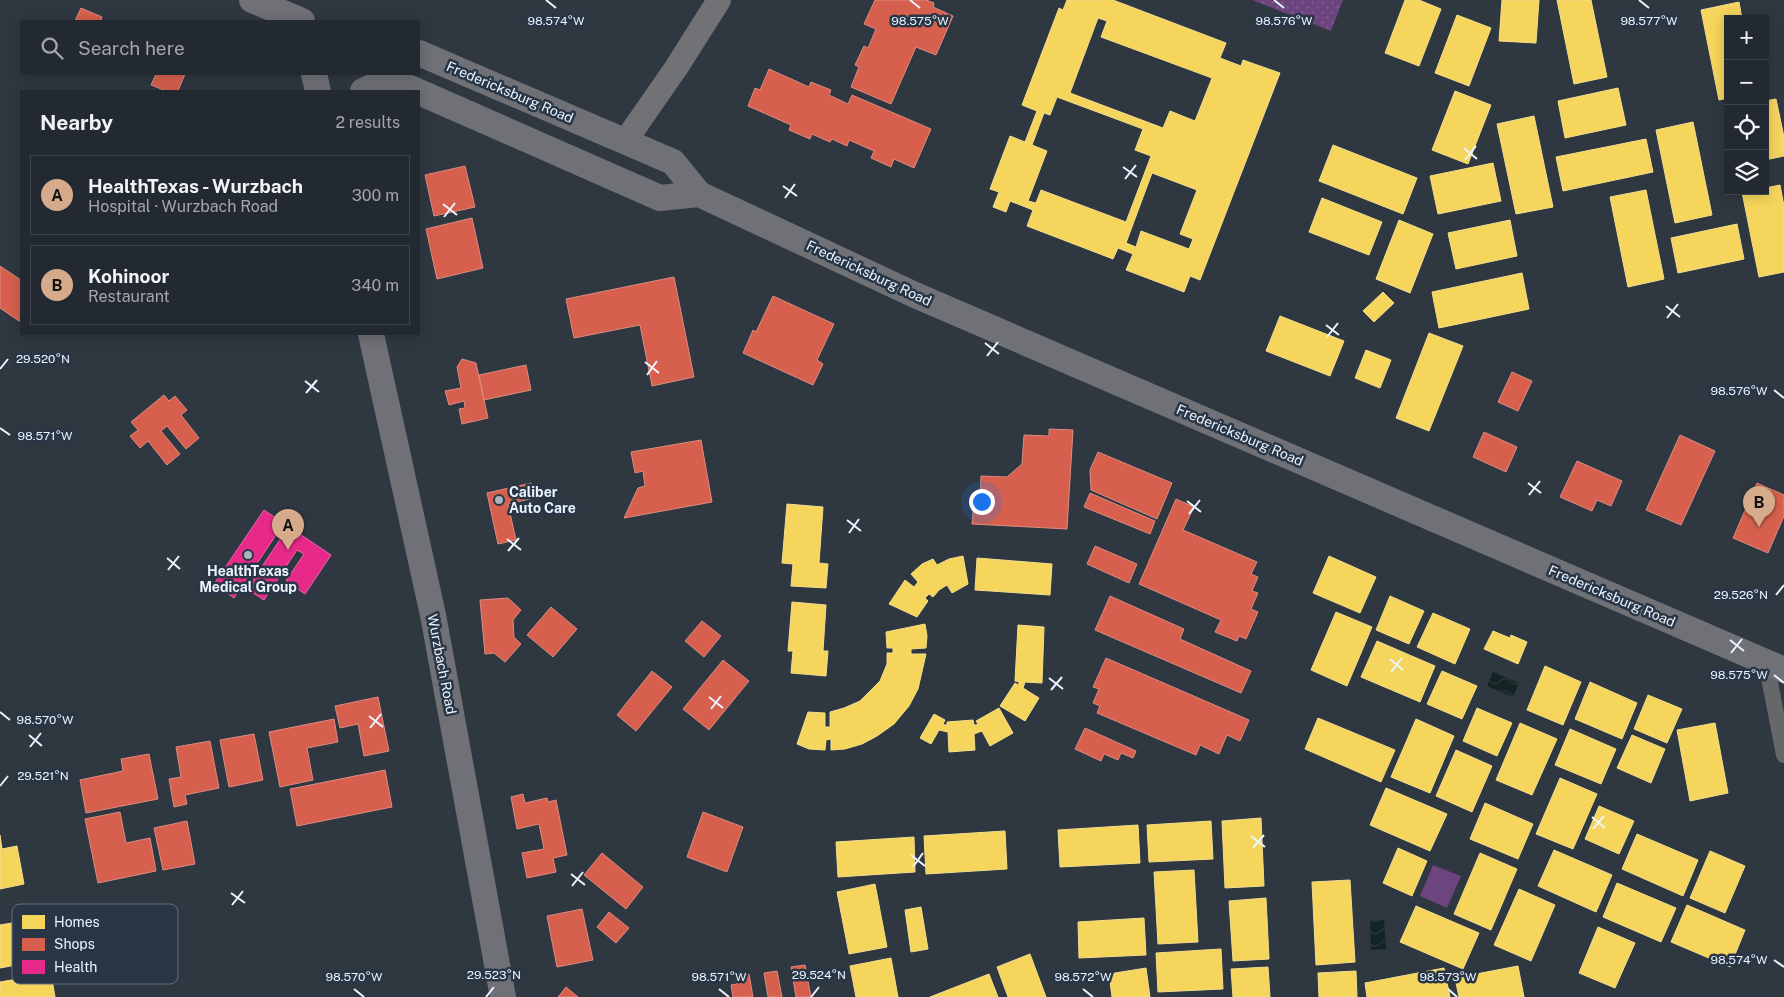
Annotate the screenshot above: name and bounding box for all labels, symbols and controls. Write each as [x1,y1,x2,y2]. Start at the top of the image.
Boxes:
text: 98.574°W [527,14,585,28]
text: 98.575°W [891,14,949,28]
text: 98.576°W [1255,14,1313,28]
text: 98.577°W [1620,14,1678,28]
map controls [1724,15,1769,195]
button: + [1724,15,1769,60]
search box [20,20,420,75]
icon: search [38,34,66,62]
text: Search here [78,37,185,59]
street label: Fredericksburg Road [444,58,576,126]
button: − [1724,60,1769,105]
button: locate [1724,105,1769,150]
text: Nearby [40,110,113,135]
text: 2 results [335,113,400,132]
button: layers [1724,150,1769,195]
text: HealthTexas - Wurzbach [88,175,303,197]
text: A [51,186,63,205]
text: 300 m [352,186,399,205]
text: Hospital · Wurzbach Road [88,197,278,216]
street label: Fredericksburg Road [804,237,934,309]
text: Kohinoor [88,265,169,287]
text: B [52,276,62,295]
text: 340 m [351,276,399,295]
text: Restaurant [88,287,170,306]
text: 29.520°N [16,352,70,366]
text: 98.576°W [1710,384,1768,398]
street label: Fredericksburg Road [1174,401,1306,469]
text: 98.571°W [18,429,73,443]
place label: Caliber Auto Care [509,484,576,516]
pin: B [1743,486,1775,527]
your location [969,489,995,515]
marker: Caliber Auto Care [493,494,505,506]
pin: A [272,509,304,550]
marker: HealthTexas Medical Group [242,549,254,561]
street label: Fredericksburg Road [1546,562,1678,630]
place label: HealthTexas Medical Group [199,563,297,595]
text: 29.526°N [1714,588,1768,602]
street label: Wurzbach Road [424,612,460,716]
text: 98.575°W [1710,668,1768,682]
text: 98.570°W [17,713,74,727]
text: 29.521°N [17,769,69,783]
legend [12,904,178,984]
text: Homes [54,914,100,930]
text: Shops [54,936,95,952]
text: 98.574°W [1710,953,1768,967]
text: Health [54,959,97,975]
text: 29.523°N [467,968,521,982]
text: 29.524°N [792,968,846,982]
text: 98.570°W [326,970,383,984]
text: 98.571°W [692,970,747,984]
text: 98.572°W [1054,970,1112,984]
text: 98.573°W [1419,970,1477,984]

